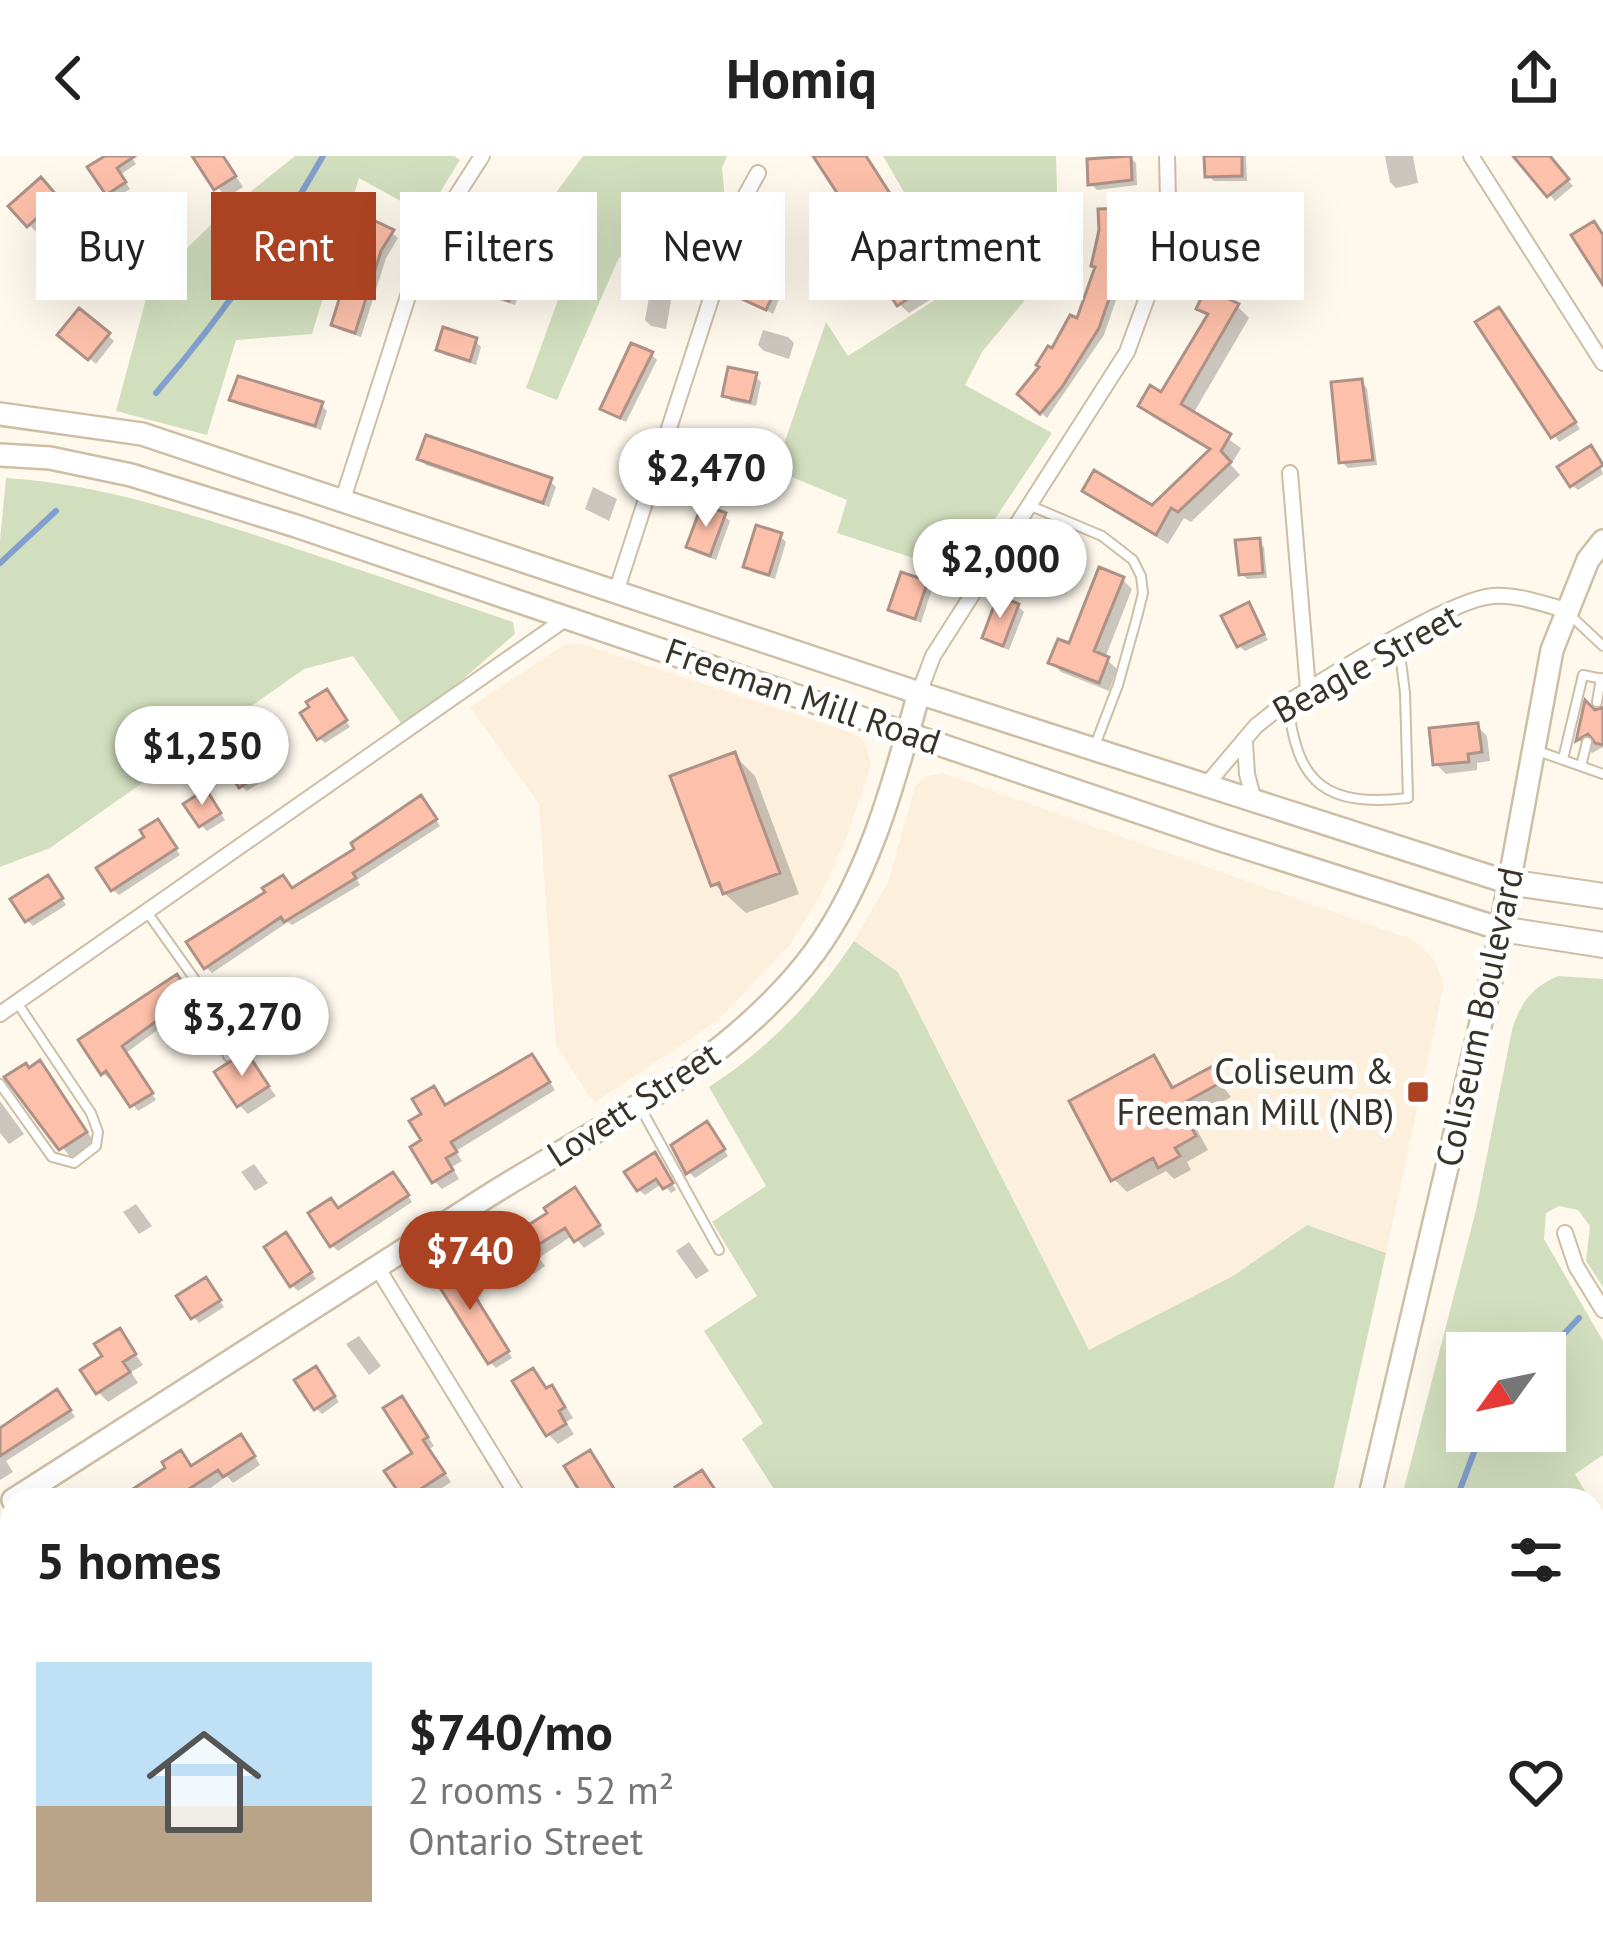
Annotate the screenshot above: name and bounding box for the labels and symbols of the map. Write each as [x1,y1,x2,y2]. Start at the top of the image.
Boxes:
pin: $2,470 [608,428,804,530]
pin: $2,000 [902,519,1098,621]
street label: Beagle Street [1264,592,1468,733]
street label: Freeman Mill Road [659,626,947,765]
pin: $1,250 [104,706,300,808]
street label: Coliseum Boulevard [1424,863,1533,1171]
pin: $3,270 [144,977,340,1079]
street label: Lovett Street [538,1030,728,1177]
place label: Coliseum & Freeman Mill (NB) [1116,1047,1394,1135]
marker: Coliseum & Freeman Mill (NB) [1405,1079,1431,1105]
pin: $740 [399,1211,541,1313]
north arrow [1446,1332,1566,1452]

